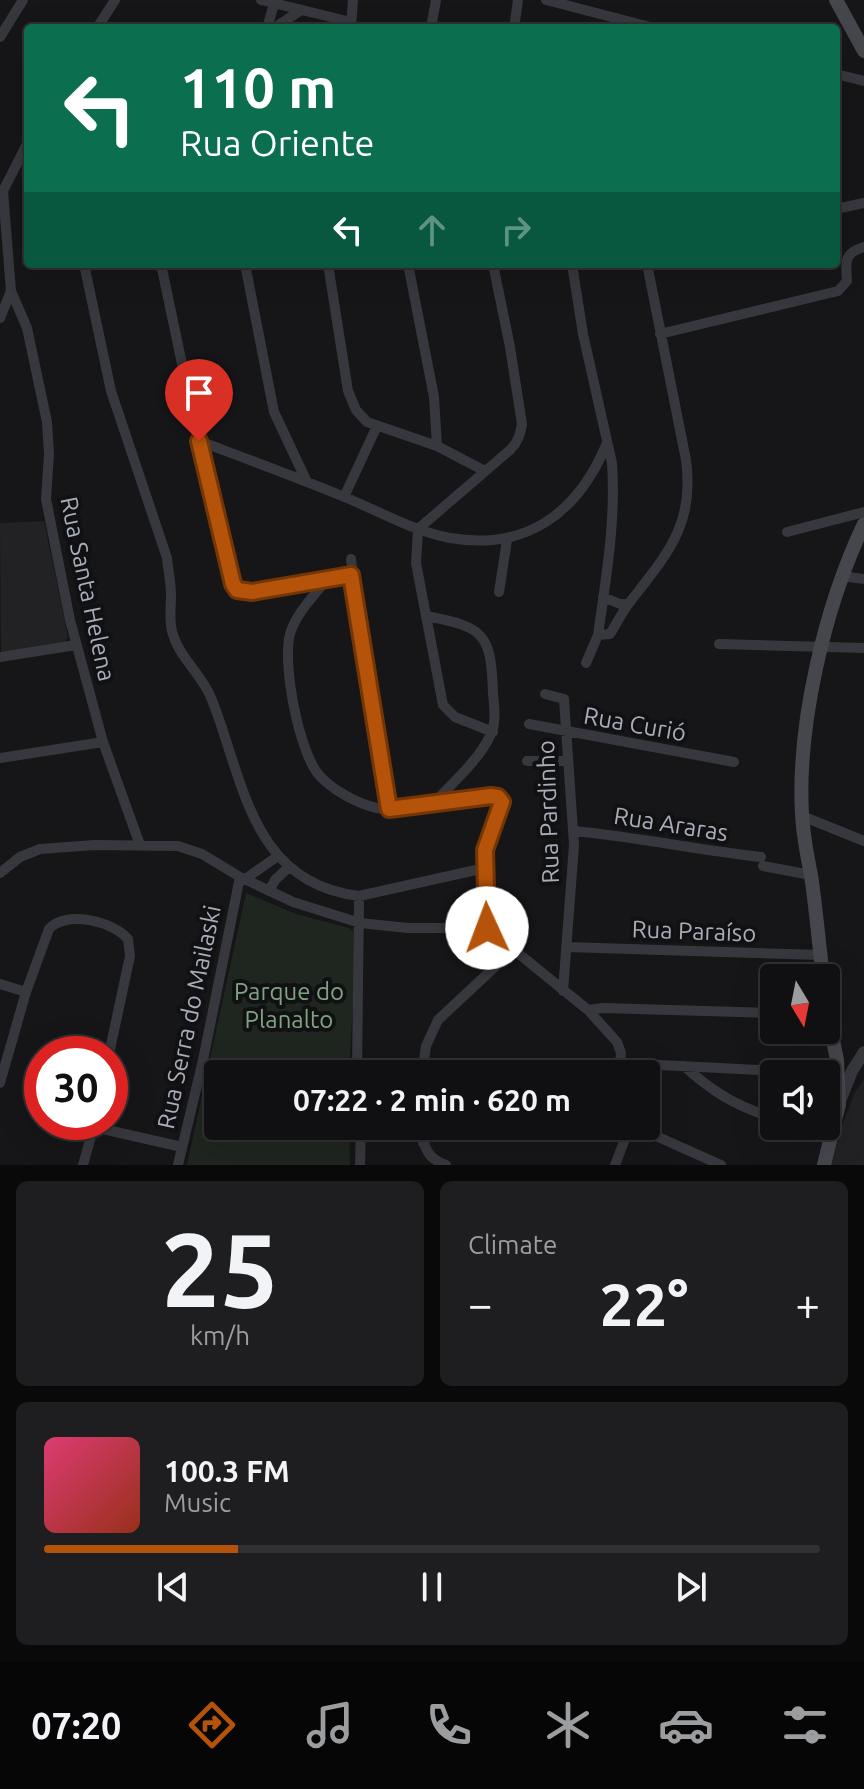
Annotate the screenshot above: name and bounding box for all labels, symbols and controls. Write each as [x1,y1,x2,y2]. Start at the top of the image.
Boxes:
icon: left [48,56,152,160]
text: 110 m [180,56,336,119]
text: Rua Oriente [180,122,374,163]
icon: left [326,208,370,252]
icon: ahead [410,208,454,252]
icon: right [494,208,538,252]
pin [165,359,233,441]
icon: arrive [177,371,221,415]
street label: Rua Santa Helena [55,494,121,684]
street label: Rua Curió [582,702,688,746]
street label: Rua Pardinho [532,740,564,884]
street label: Rua Araras [612,802,730,846]
position arrow [445,886,529,970]
street label: Rua Serra do Mailaski [152,903,226,1131]
street label: Rua Paraíso [631,915,757,947]
north arrow [760,964,840,1044]
map controls [760,964,840,1140]
park label: Parque do Planalto [234,978,344,1033]
speed limit sign: 30 [24,1036,128,1140]
button: sound [760,1060,840,1140]
text: 07:22 · 2 min · 620 m [293,1083,571,1117]
text: 25 [161,1210,279,1327]
text: Climate [468,1230,557,1259]
text: 22° [600,1270,688,1337]
text: − [468,1279,493,1328]
text: + [795,1279,820,1328]
text: km/h [190,1321,250,1350]
text: 100.3 FM [164,1454,290,1488]
text: Music [164,1488,231,1517]
icon: previous [151,1565,195,1609]
icon: pause [410,1565,454,1609]
icon: next [669,1565,713,1609]
icon: directions [184,1697,240,1753]
icon: music [302,1697,358,1753]
icon: phone [421,1697,477,1753]
icon: climate [540,1697,596,1753]
icon: car [658,1697,714,1753]
icon: filters [777,1697,833,1753]
text: 07:20 [31,1705,121,1746]

